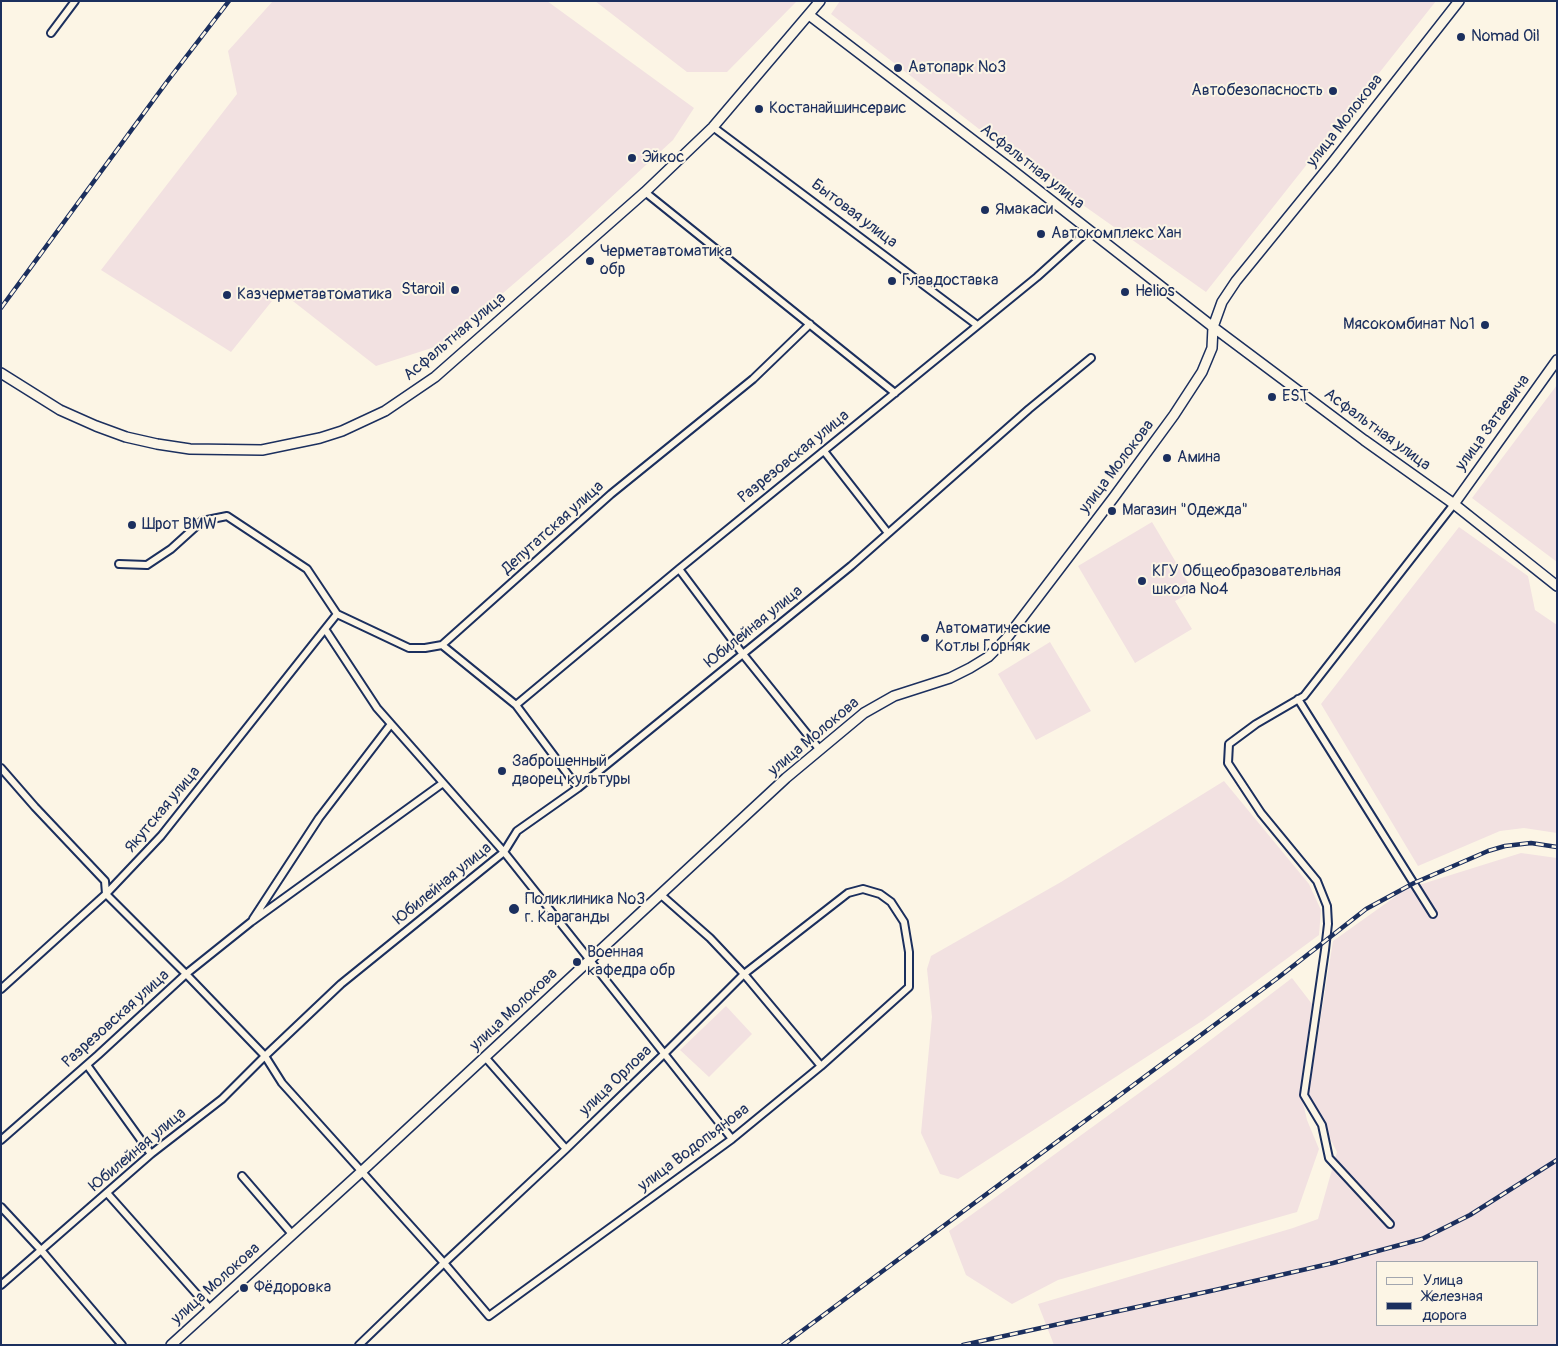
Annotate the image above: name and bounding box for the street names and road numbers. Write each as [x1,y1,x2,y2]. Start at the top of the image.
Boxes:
street label: улица Молокова [1303,71,1387,171]
street label: Асфальтная улица [976,120,1088,214]
street label: Бытовая улица [807,175,901,253]
street label: Асфальтная улица [400,289,510,385]
street label: улица Затаевича [1452,371,1534,475]
street label: Асфальтная улица [1320,385,1434,475]
street label: Разрезовская улица [735,406,853,508]
street label: улица Молокова [1075,416,1159,518]
street label: Депутатская улица [498,477,608,579]
street label: Юбилейная улица [701,582,807,672]
street label: улица Молокова [765,693,863,781]
street label: Якутская улица [121,763,205,857]
street label: Юбилейная улица [390,839,496,929]
street label: улица Молокова [466,965,562,1055]
street label: Разрезовская улица [59,966,173,1072]
street label: улица Орлова [576,1042,656,1120]
street label: улица Водопьянова [635,1100,753,1196]
street label: Юбилейная улица [86,1104,190,1196]
street label: улица Молокова [168,1239,264,1329]

